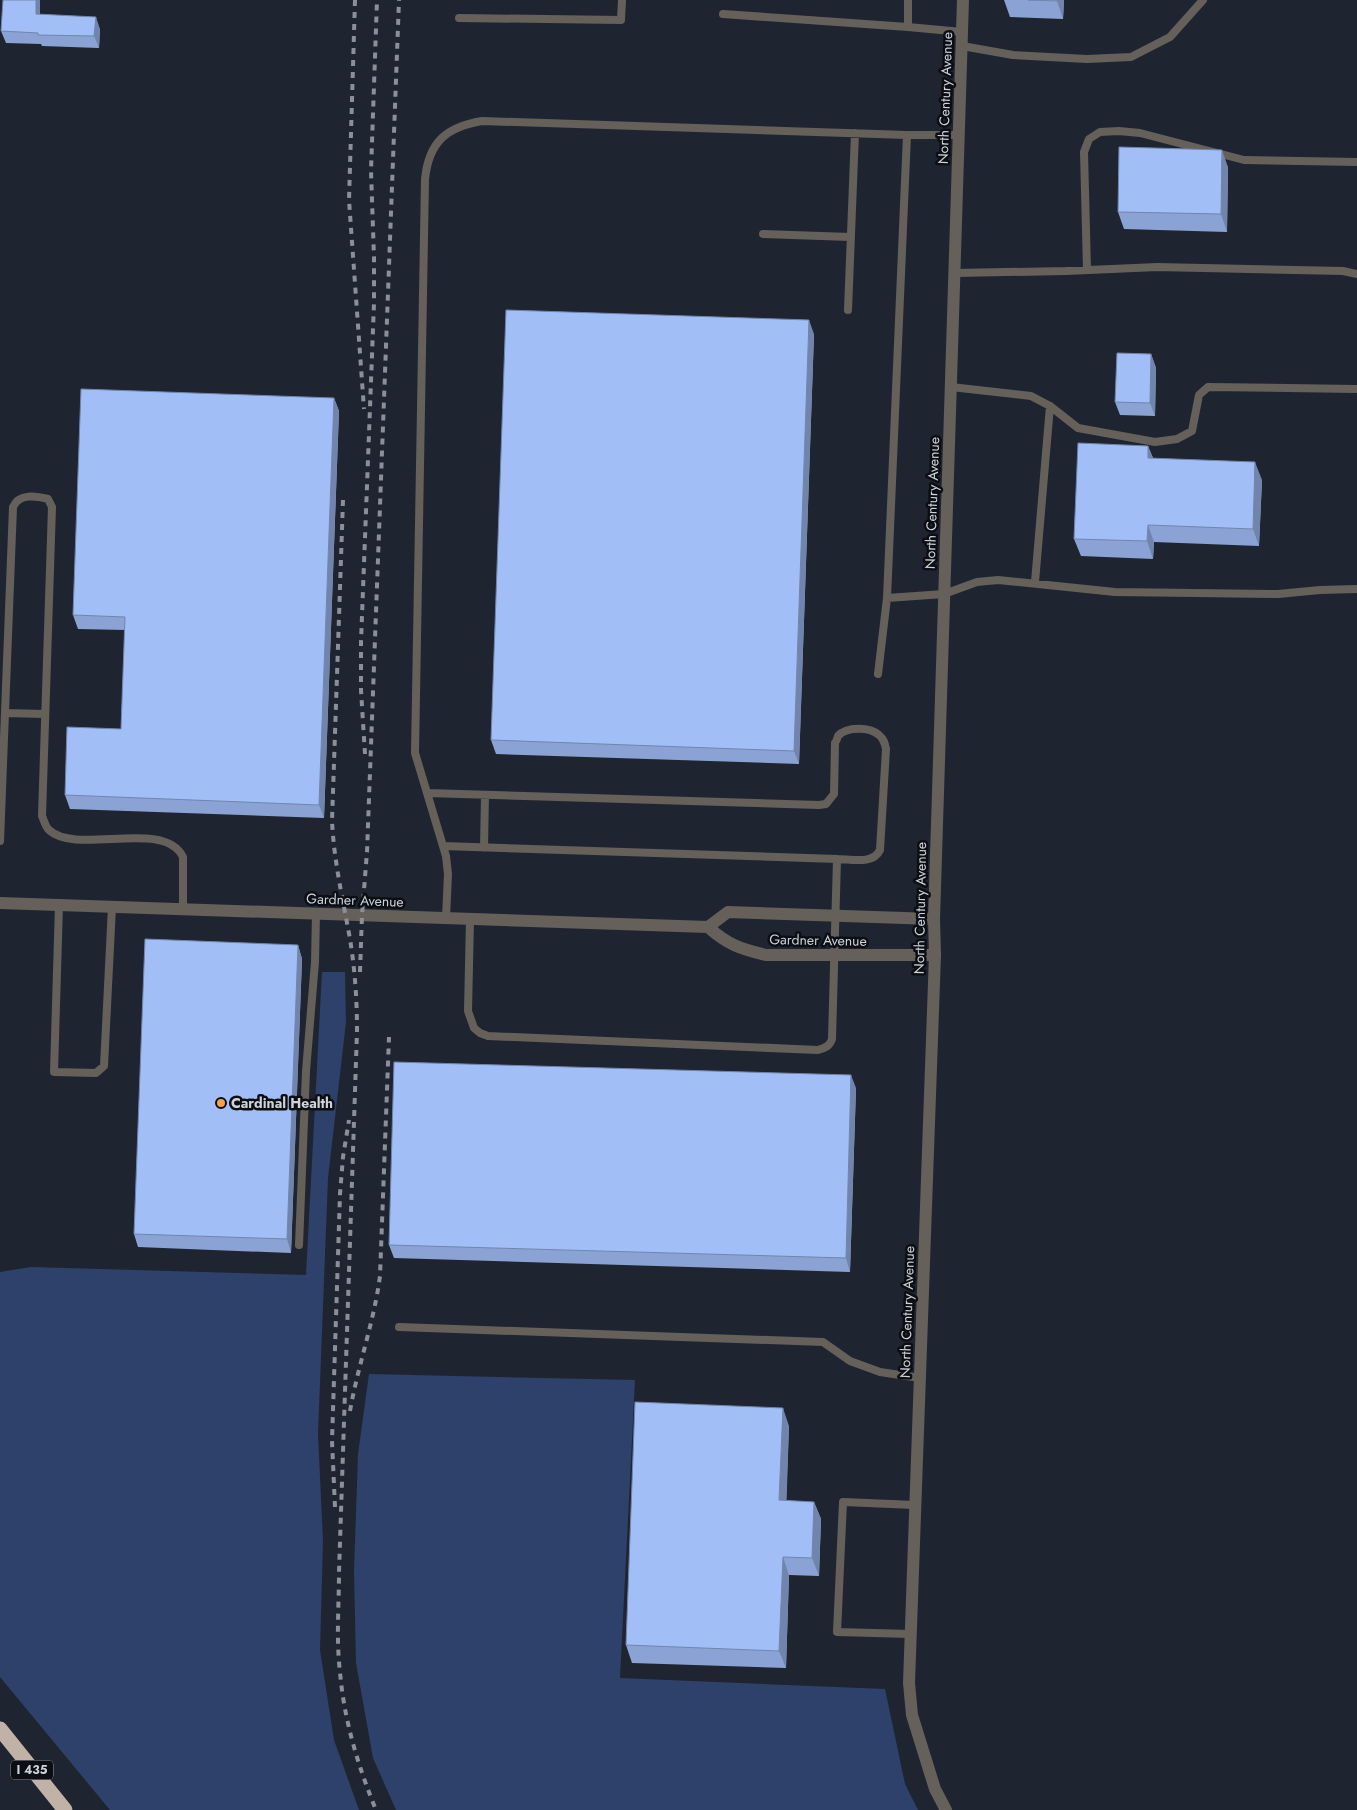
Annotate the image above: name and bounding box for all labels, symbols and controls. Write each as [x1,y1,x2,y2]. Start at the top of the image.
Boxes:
street label: North Century Avenue [933,32,957,164]
street label: North Century Avenue [920,437,944,569]
street label: North Century Avenue [909,842,931,974]
street label: Gardner Avenue [306,888,404,912]
street label: Gardner Avenue [769,929,867,951]
place label: Cardinal Health [231,1093,333,1113]
marker: Cardinal Health [215,1097,227,1109]
street label: North Century Avenue [895,1246,919,1378]
road number: I 435 [11,1760,53,1780]

